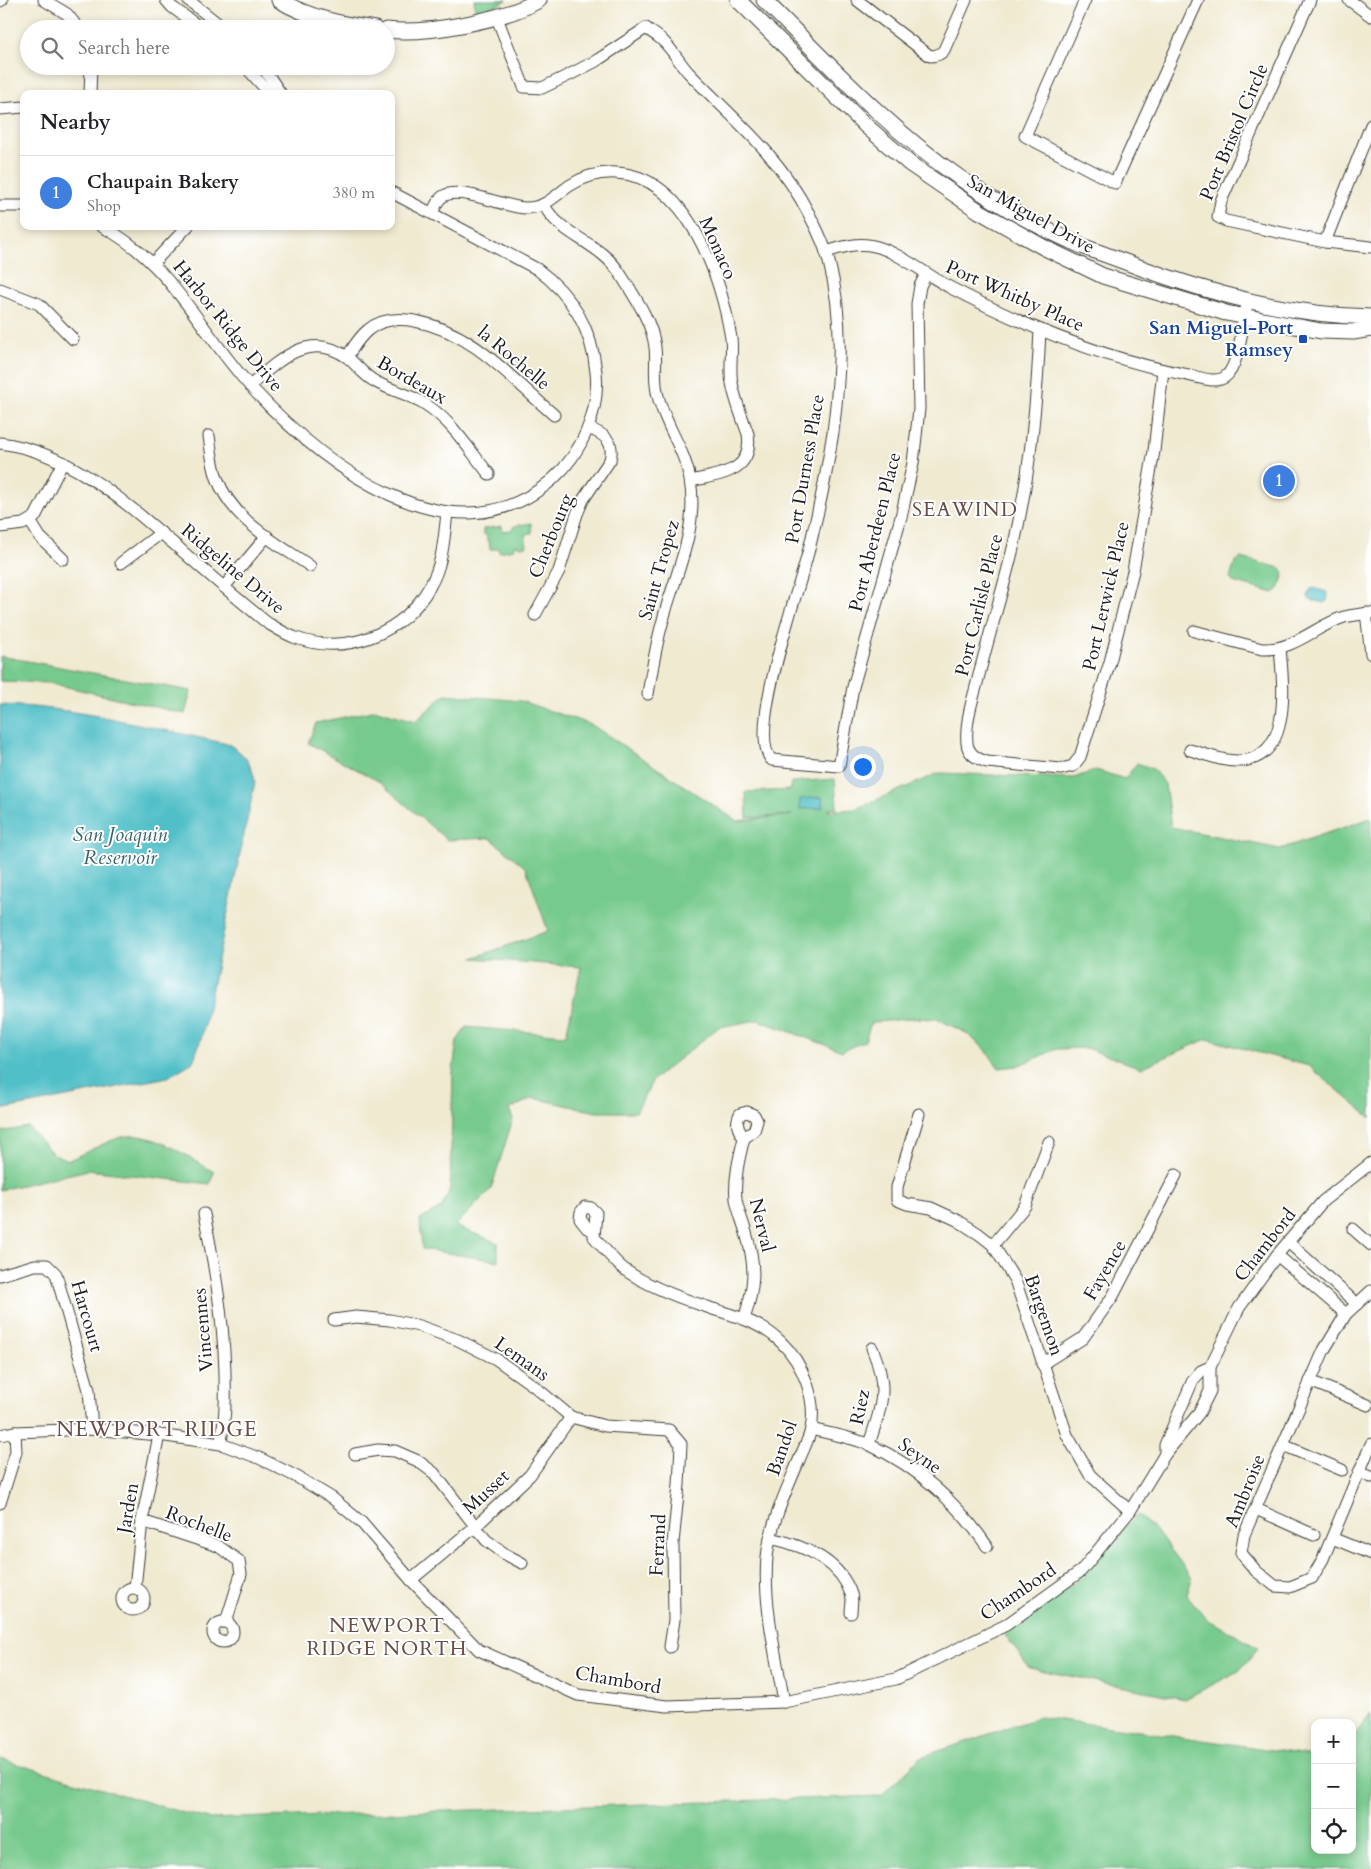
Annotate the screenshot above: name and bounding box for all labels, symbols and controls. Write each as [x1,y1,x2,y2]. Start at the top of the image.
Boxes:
search box [20,20,395,75]
icon: search [38,34,66,62]
text: Search here [78,35,170,61]
street label: Port Bristol Circle [1193,60,1275,204]
text: Nearby [40,108,111,137]
street label: San Miguel Drive [962,168,1100,260]
text: Chaupain Bakery [87,169,239,195]
text: 1 [52,182,60,204]
text: 380 m [333,182,375,204]
text: Shop [87,195,121,217]
street label: Monaco [693,213,743,283]
street label: Port Whitby Place [942,254,1088,338]
street label: Harbor Ridge Drive [167,255,289,397]
place label: San Miguel-Port Ramsey [1149,315,1293,363]
street label: la Rochelle [472,320,556,396]
marker: San Miguel-Port Ramsey [1297,333,1309,345]
street label: Bordeaux [372,350,452,411]
street label: Port Durness Place [779,392,831,546]
street label: Port Aberdeen Place [843,449,907,615]
pin: 1 [1263,462,1295,500]
street label: Cherbourg [522,490,580,582]
district label: SEAWIND [912,496,1018,523]
street label: Saint Tropez [632,516,686,623]
street label: Ridgeline Drive [175,518,291,620]
street label: Port Lerwick Place [1076,519,1136,673]
street label: Port Carlisle Place [949,531,1009,679]
your location [850,754,876,780]
water label: San Joaquin Reservoir [73,821,167,871]
street label: Nerval [743,1195,781,1255]
street label: Chambord [1228,1203,1302,1287]
street label: Fayence [1077,1235,1133,1305]
street label: Bargemon [1018,1271,1070,1359]
street label: Harcourt [64,1277,110,1355]
street label: Vincennes [186,1287,220,1373]
street label: Lemans [489,1331,555,1387]
street label: Riez [844,1386,877,1427]
district label: NEWPORT RIDGE [56,1415,258,1444]
street label: Bandol [760,1417,804,1479]
street label: Seyne [893,1432,947,1480]
street label: Ambroise [1218,1450,1272,1532]
street label: Musset [457,1464,515,1520]
street label: Jarden [110,1480,145,1538]
street label: Rochelle [162,1499,236,1549]
street label: Ferrand [643,1513,673,1577]
street label: Chambord [975,1557,1061,1627]
district label: NEWPORT RIDGE NORTH [306,1612,468,1662]
street label: Chambord [573,1660,663,1700]
map controls [1311,1719,1356,1854]
button: + [1311,1719,1356,1764]
button: − [1311,1764,1356,1809]
button: locate [1311,1809,1356,1854]

